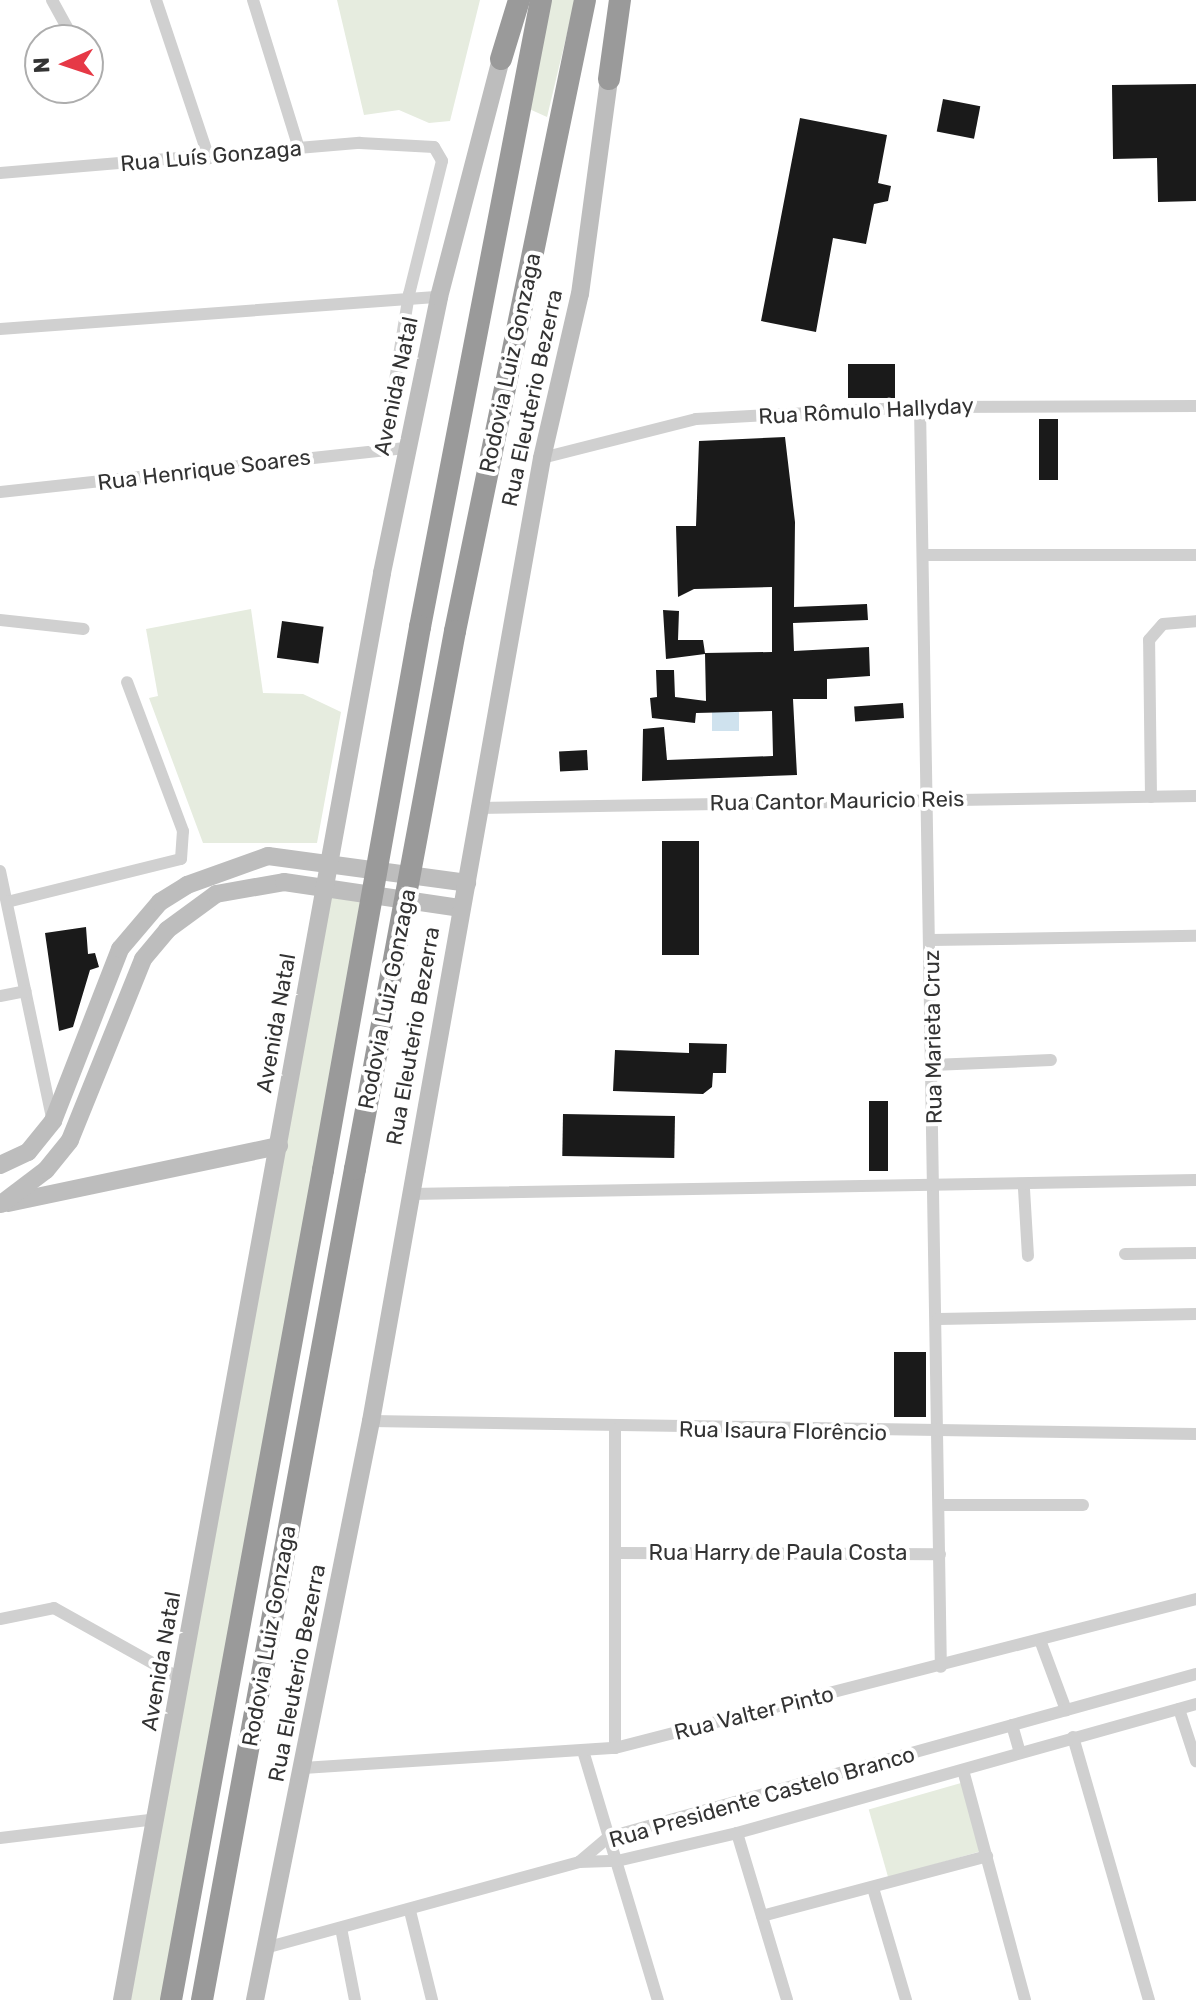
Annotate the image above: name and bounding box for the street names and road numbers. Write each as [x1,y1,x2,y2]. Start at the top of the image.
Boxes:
street label: Rua Luís Gonzaga [119,135,303,177]
street label: Rodovia Luiz Gonzaga [474,251,546,475]
street label: Rua Eleuterio Bezerra [496,287,568,509]
street label: Avenida Natal [368,314,424,458]
street label: Rua Rômulo Hallyday [758,392,974,430]
street label: Rua Henrique Soares [96,444,312,496]
street label: Rua Cantor Mauricio Reis [709,786,965,816]
street label: Rodovia Luiz Gonzaga [353,887,421,1111]
street label: Rua Eleuterio Bezerra [381,925,445,1147]
street label: Rua Marieta Cruz [918,950,948,1124]
street label: Avenida Natal [251,951,301,1095]
street label: Rua Isaura Florêncio [679,1416,887,1446]
street label: Rodovia Luiz Gonzaga [237,1523,301,1749]
street label: Rua Harry de Paula Costa [648,1540,908,1566]
street label: Rua Eleuterio Bezerra [263,1562,331,1784]
street label: Avenida Natal [136,1589,186,1733]
street label: Rua Valter Pinto [671,1680,837,1746]
street label: Rua Presidente Castelo Branco [606,1741,918,1853]

